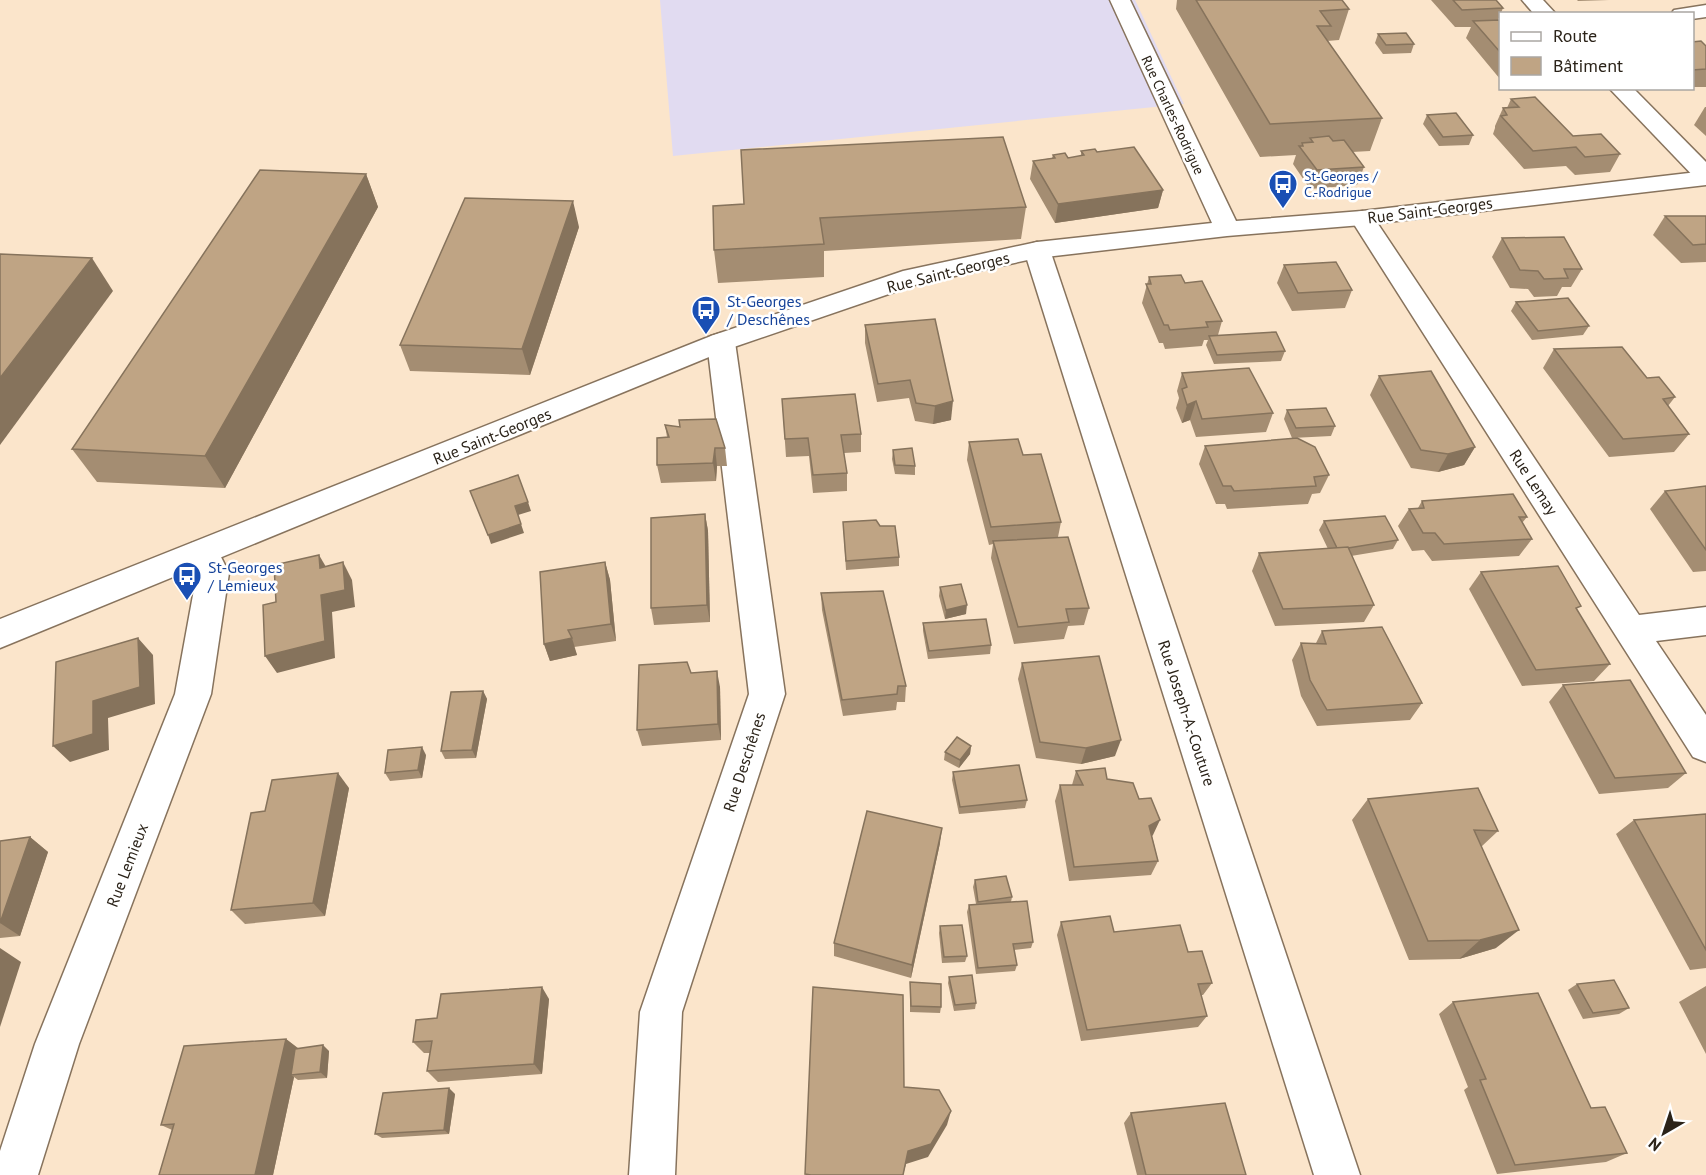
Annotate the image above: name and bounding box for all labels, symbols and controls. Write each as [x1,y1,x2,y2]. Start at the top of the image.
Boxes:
legend [1499,12,1694,90]
text: Route [1553,24,1597,47]
street label: Rue Charles-Rodrigue [1137,53,1209,177]
text: Bâtiment [1553,54,1623,77]
place label: St-Georges / C.-Rodrigue [1304,167,1379,201]
bus stop icon: St-Georges / C.-Rodrigue [1267,168,1299,210]
street label: Rue Saint-Georges [1366,192,1494,228]
street label: Rue Saint-Georges [885,247,1012,297]
place label: St-Georges / Deschênes [726,291,810,329]
bus stop icon: St-Georges / Deschênes [690,294,722,336]
street label: Rue Saint-Georges [430,403,554,469]
street label: Rue Lemay [1505,445,1563,519]
place label: St-Georges / Lemieux [207,557,283,595]
bus stop icon: St-Georges / Lemieux [171,560,203,602]
street label: Rue Joseph-A.-Couture [1154,638,1220,788]
street label: Rue Deschênes [719,709,770,814]
street label: Rue Lemieux [102,820,152,910]
north arrow [1634,1103,1694,1163]
text: N [1644,1134,1665,1156]

